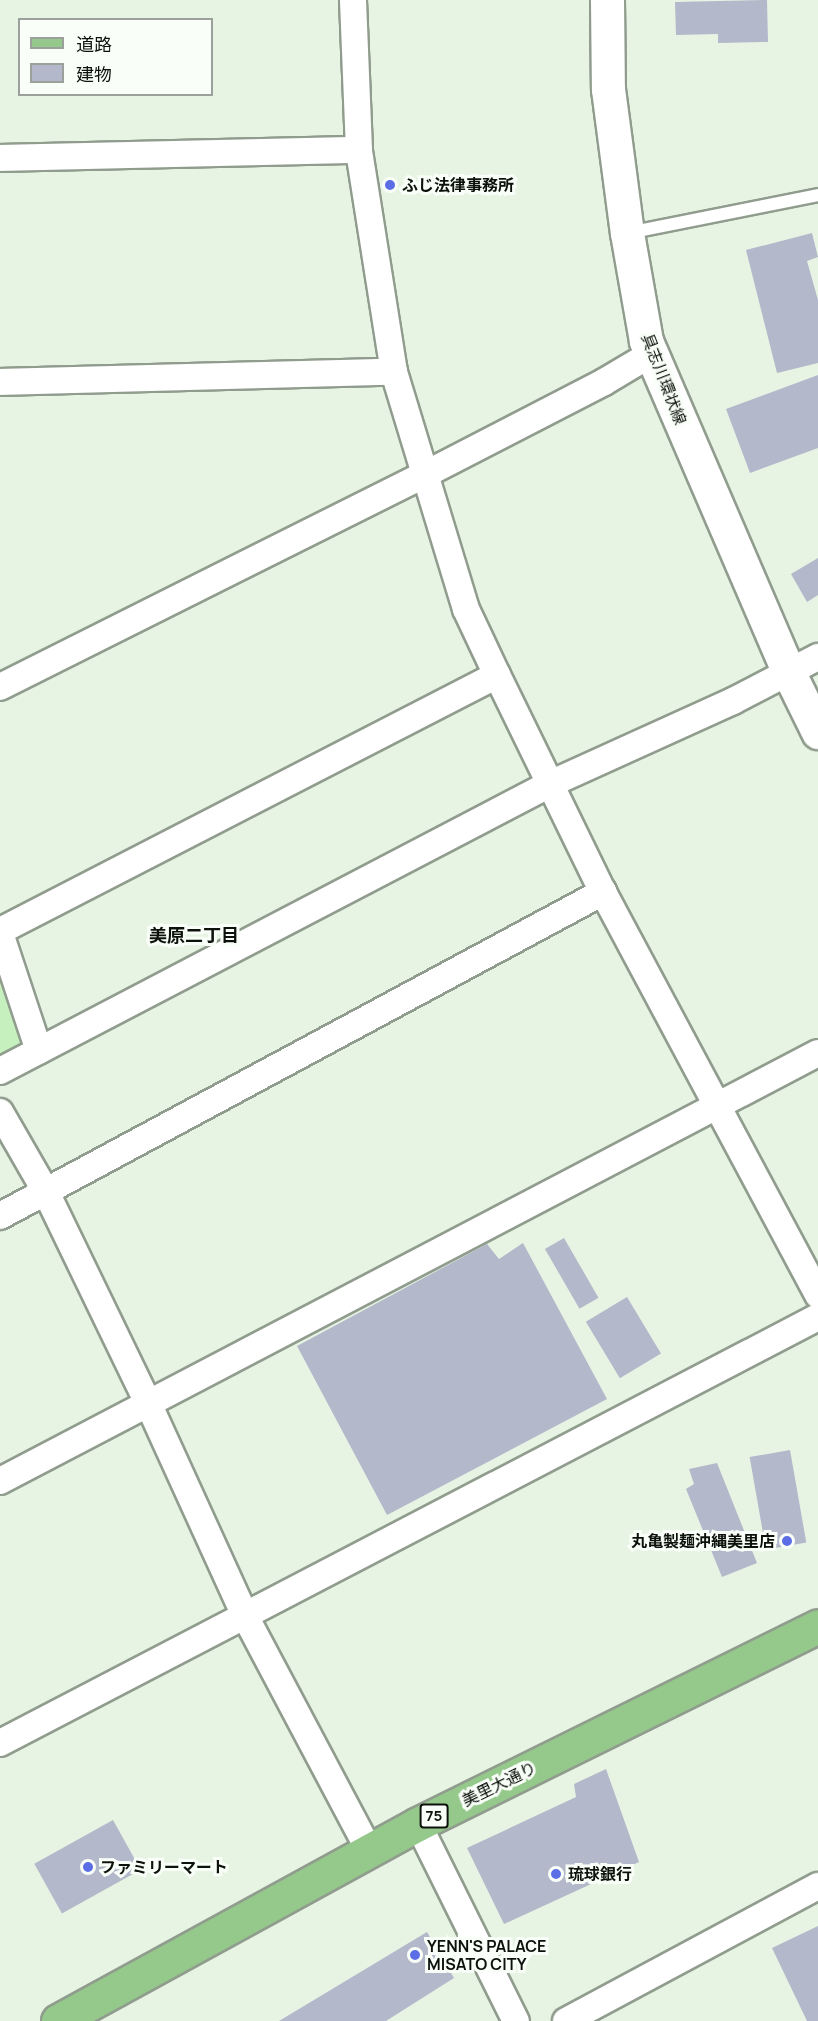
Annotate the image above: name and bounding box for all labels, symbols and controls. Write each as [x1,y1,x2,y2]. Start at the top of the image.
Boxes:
legend [18,18,213,96]
text: 道路 [76,32,112,56]
text: 建物 [76,62,112,86]
place label: ふじ法律事務所 [402,175,514,195]
marker: ふじ法律事務所 [383,178,397,192]
street label: 具志川環状線 [638,331,690,427]
district label: 美原二丁目 [149,924,239,946]
place label: 丸亀製麺沖縄美里店 [631,1531,775,1551]
marker: 丸亀製麺沖縄美里店 [780,1534,794,1548]
street label: 美里大通り [459,1758,539,1810]
road number: 75 [419,1804,449,1828]
place label: ファミリーマート [100,1857,228,1877]
marker: ファミリーマート [81,1860,95,1874]
place label: 琉球銀行 [568,1864,632,1884]
marker: 琉球銀行 [549,1867,563,1881]
place label: YENN'S PALACE MISATO CITY [427,1936,546,1974]
marker: YENN'S PALACE MISATO CITY [408,1948,422,1962]

